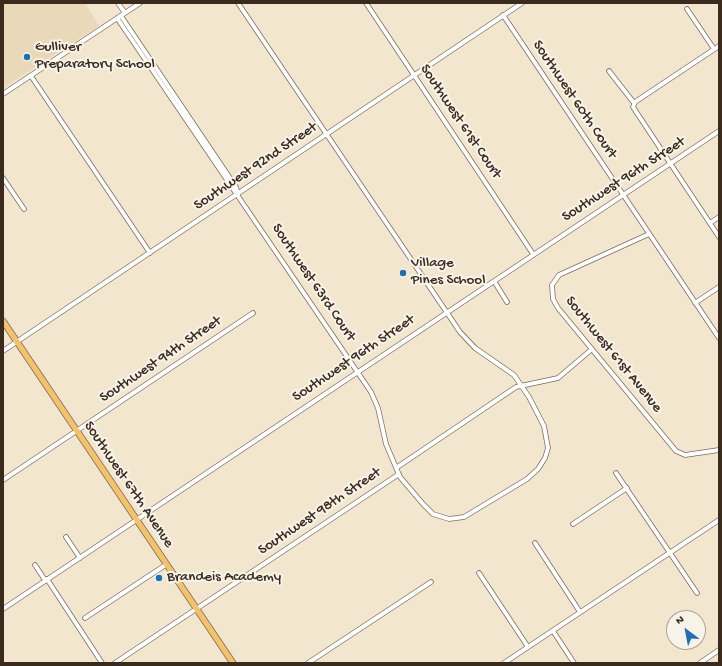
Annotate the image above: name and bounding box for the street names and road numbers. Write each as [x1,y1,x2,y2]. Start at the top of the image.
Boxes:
street label: Southwest 60th Court [528,37,620,163]
street label: Southwest 61st Court [415,62,505,182]
street label: Southwest 92nd Street [191,119,321,215]
street label: Southwest 96th Street [559,133,689,227]
street label: Southwest 63rd Court [267,221,359,345]
street label: Southwest 61st Avenue [561,293,665,417]
street label: Southwest 96th Street [290,311,418,407]
street label: Southwest 94th Street [97,313,225,407]
street label: Southwest 67th Avenue [79,418,177,552]
street label: Southwest 98th Street [255,464,385,560]

